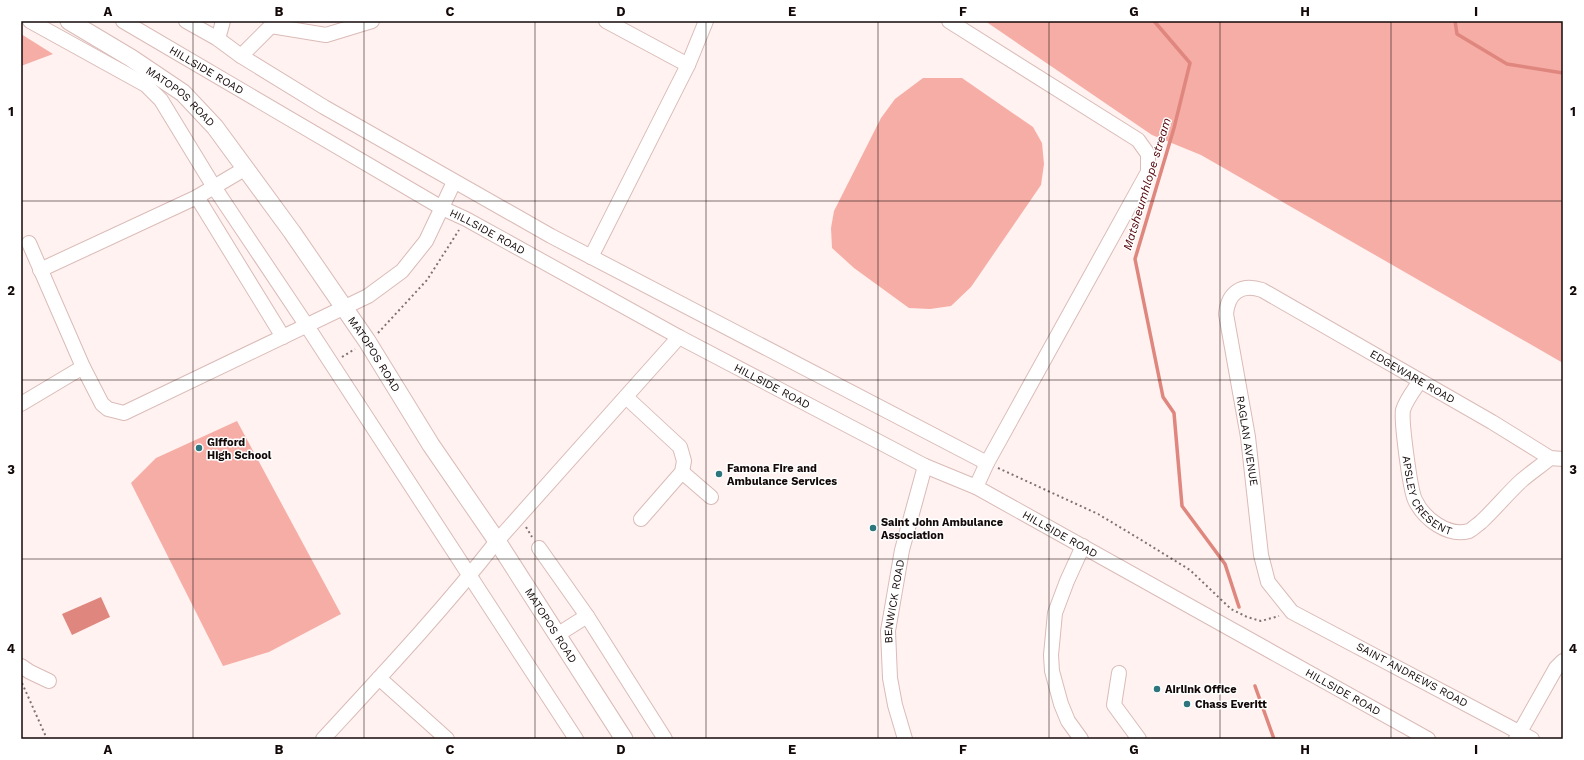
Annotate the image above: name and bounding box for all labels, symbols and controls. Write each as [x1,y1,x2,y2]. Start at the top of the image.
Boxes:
text: A [104,4,113,19]
text: B [275,4,284,19]
text: C [446,4,455,19]
text: D [616,4,626,19]
text: E [788,4,796,19]
text: F [959,4,967,19]
text: G [1129,4,1139,19]
text: H [1300,4,1310,19]
text: I [1474,4,1478,19]
street label: HILLSIDE ROAD [167,43,246,97]
street label: MATOPOS ROAD [144,64,218,129]
text: 1 [8,104,14,119]
text: 1 [1570,104,1576,119]
water label: Matsheumhlope stream [1120,116,1174,252]
street label: HILLSIDE ROAD [448,206,528,257]
text: 2 [7,283,15,298]
text: 2 [1569,283,1577,298]
street label: MATOPOS ROAD [346,314,403,394]
street label: EDGEWARE ROAD [1368,347,1458,406]
street label: HILLSIDE ROAD [732,361,813,411]
street label: RAGLAN AVENUE [1233,395,1261,487]
place label: Gifford High School [207,436,272,462]
marker: Gifford High School [194,443,204,453]
street label: APSLEY CRESENT [1400,455,1454,538]
text: 3 [7,462,15,477]
place label: Famona Fire and Ambulance Services [727,462,837,488]
text: 3 [1569,462,1577,477]
marker: Famona Fire and Ambulance Services [714,469,724,479]
street label: HILLSIDE ROAD [1020,508,1100,560]
place label: Saint John Ambulance Association [881,516,1003,542]
marker: Saint John Ambulance Association [868,523,878,533]
street label: BENWICK ROAD [881,558,907,644]
street label: MATOPOS ROAD [522,585,580,665]
street label: SAINT ANDREWS ROAD [1354,640,1470,710]
text: 4 [7,641,16,656]
text: 4 [1569,641,1578,656]
street label: HILLSIDE ROAD [1303,666,1383,718]
place label: Airlink Office [1165,683,1237,696]
marker: Airlink Office [1152,684,1162,694]
place label: Chass Everitt [1195,698,1267,711]
marker: Chass Everitt [1182,699,1192,709]
text: A [104,742,113,757]
text: B [275,742,284,757]
text: C [446,742,455,757]
text: D [616,742,626,757]
text: E [788,742,796,757]
text: F [959,742,967,757]
text: G [1129,742,1139,757]
text: H [1300,742,1310,757]
text: I [1474,742,1478,757]

